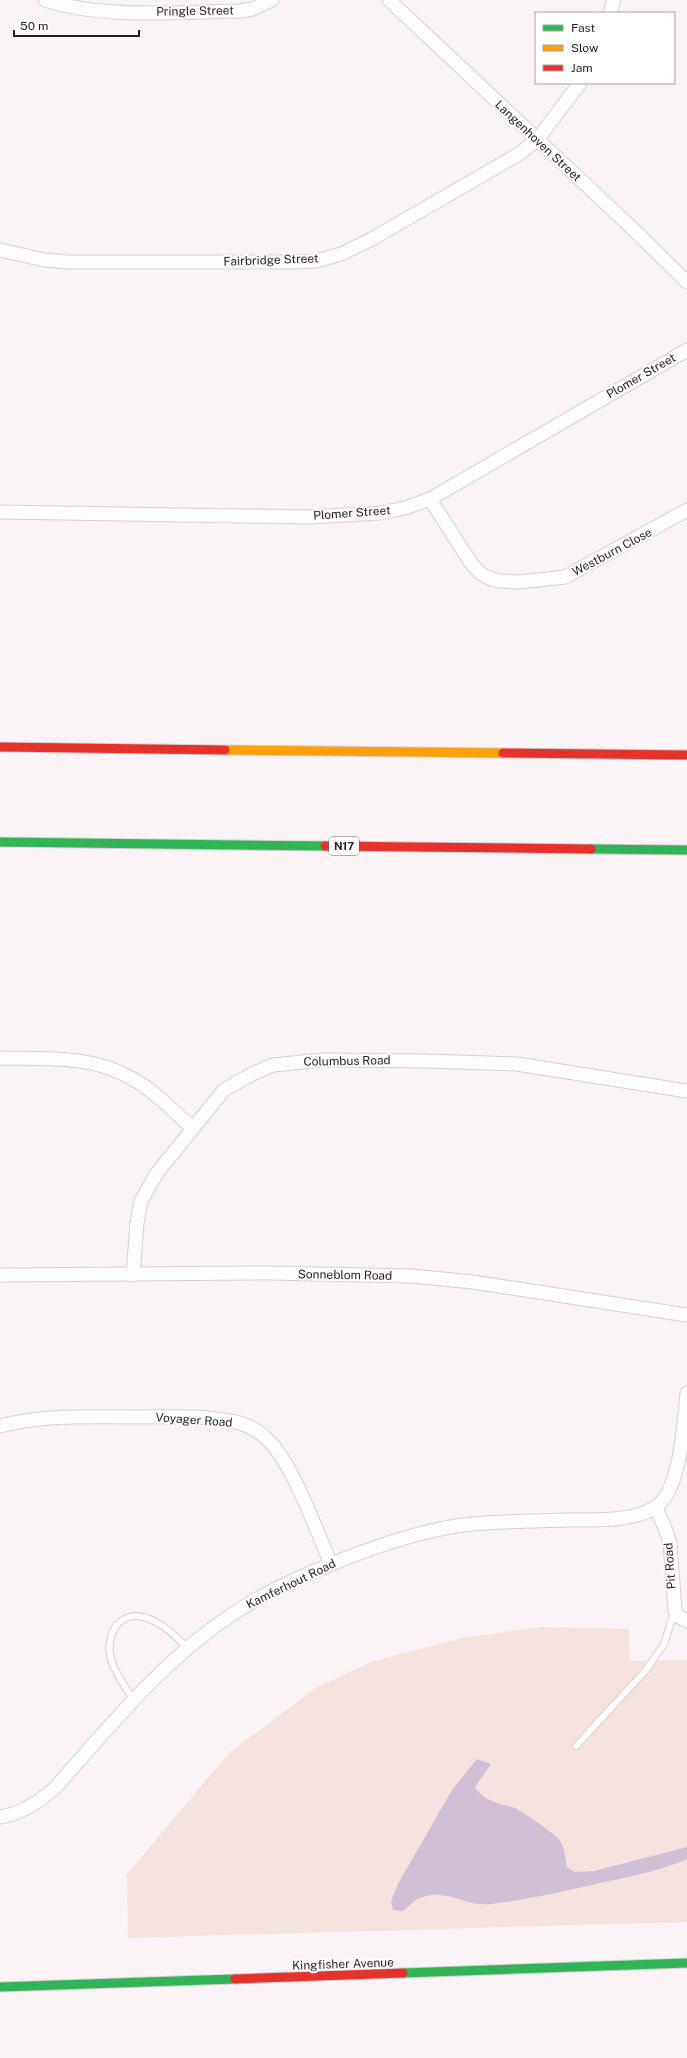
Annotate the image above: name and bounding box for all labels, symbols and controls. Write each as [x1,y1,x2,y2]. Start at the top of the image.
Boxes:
street label: Pringle Street [156,3,234,19]
scale bar [14,12,139,38]
legend [535,12,675,84]
text: 50 m [20,19,48,33]
text: Fast [571,21,596,35]
text: Slow [571,41,599,55]
text: Jam [571,61,593,75]
street label: Langenhoven Street [492,98,584,185]
street label: Fairbridge Street [223,251,319,269]
street label: Plomer Street [604,350,678,401]
street label: Plomer Street [313,503,392,523]
street label: Westburn Close [570,525,654,579]
road number: N17 [329,837,359,855]
street label: Columbus Road [303,1053,391,1069]
street label: Sonneblom Road [298,1267,392,1283]
street label: Voyager Road [155,1410,233,1430]
street label: Pit Road [661,1542,679,1590]
street label: Kamferhout Road [244,1556,338,1612]
street label: Kingfisher Avenue [292,1955,394,1973]

